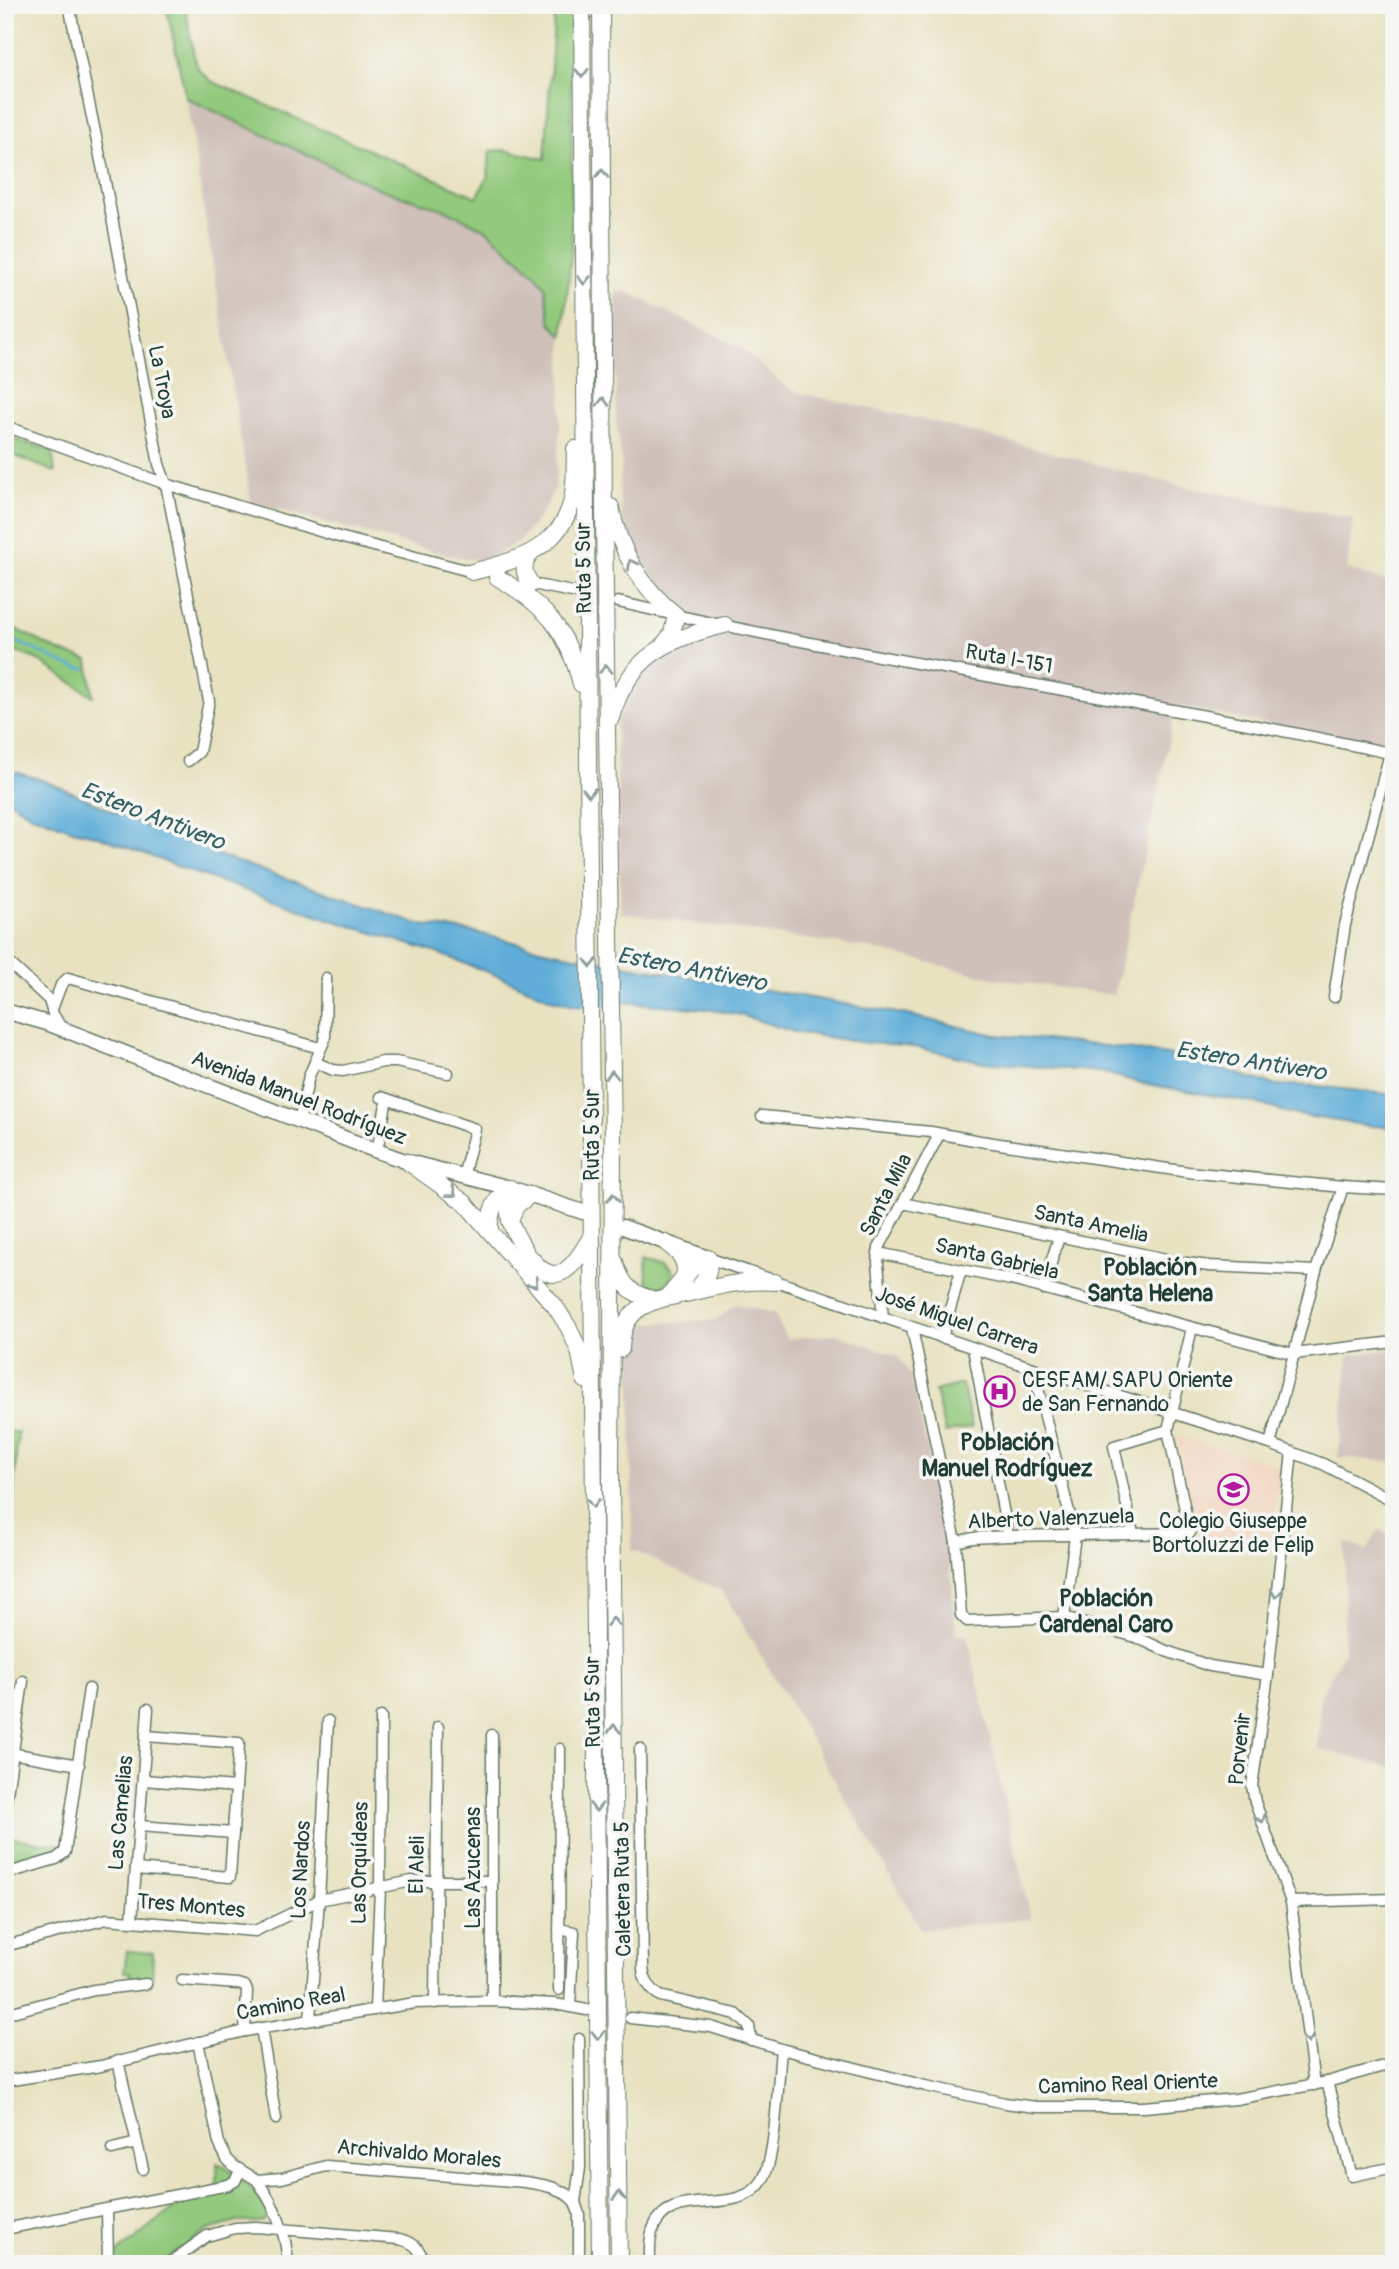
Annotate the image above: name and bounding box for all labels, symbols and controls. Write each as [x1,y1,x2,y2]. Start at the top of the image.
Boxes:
one-way arrow [575,68,590,79]
one-way arrow [594,168,610,179]
one-way arrow [576,275,592,286]
street label: La Troya [142,343,182,421]
one-way arrow [595,396,611,406]
street label: Ruta 5 Sur [570,521,598,614]
one-way arrow [627,559,640,571]
street label: Ruta I-151 [963,638,1055,680]
one-way arrow [598,664,614,674]
water label: Estero Antivero [77,775,230,857]
one-way arrow [581,787,597,798]
water label: Estero Antivero [615,940,771,998]
one-way arrow [583,958,599,969]
water label: Estero Antivero [1174,1035,1330,1087]
street label: Avenida Manuel Rodríguez [188,1045,410,1152]
one-way arrow [604,1069,620,1080]
street label: Ruta 5 Sur [579,1089,606,1181]
street label: Santa Mila [854,1149,918,1241]
one-way arrow [444,1184,457,1197]
one-way arrow [605,1192,620,1203]
street label: Santa Amelia [1031,1199,1151,1249]
street label: Santa Gabriela [932,1232,1062,1286]
district label: Población Santa Helena [1087,1253,1213,1308]
one-way arrow [526,1274,538,1287]
street label: José Miguel Carrera [872,1280,1042,1362]
place label: CESFAM/ SAPU Oriente de San Fernando [1022,1367,1233,1418]
hospital icon: CESFAM/ SAPU Oriente de San Fernando [982,1375,1016,1409]
district label: Población Manuel Rodríguez [921,1428,1093,1483]
school or university icon: Colegio Giuseppe Bortoluzzi de Felip [1216,1472,1250,1506]
one-way arrow [585,1498,601,1508]
street label: Alberto Valenzuela [967,1503,1135,1535]
place label: Colegio Giuseppe Bortoluzzi de Felip [1152,1508,1314,1559]
district label: Población Cardenal Caro [1039,1584,1174,1639]
one-way arrow [1269,1587,1284,1599]
one-way arrow [605,1617,621,1627]
street label: Ruta 5 Sur [579,1655,607,1748]
street label: Porvenir [1223,1711,1257,1787]
one-way arrow [606,1724,622,1734]
street label: Las Camelias [103,1754,140,1872]
street label: Las Orquídeas [345,1801,375,1925]
one-way arrow [588,1803,604,1813]
street label: Las Azucenas [460,1806,487,1929]
one-way arrow [1252,1811,1266,1823]
street label: Los Nardos [285,1819,317,1920]
street label: Caletera Ruta 5 [608,1821,638,1957]
street label: El Aleli [403,1835,431,1894]
street label: Tres Montes [136,1888,247,1924]
street label: Camino Real [234,1981,348,2027]
one-way arrow [590,2030,606,2041]
one-way arrow [1301,2033,1316,2045]
street label: Camino Real Oriente [1038,2067,1219,2101]
street label: Archivaldo Morales [336,2133,503,2175]
one-way arrow [611,2190,627,2200]

